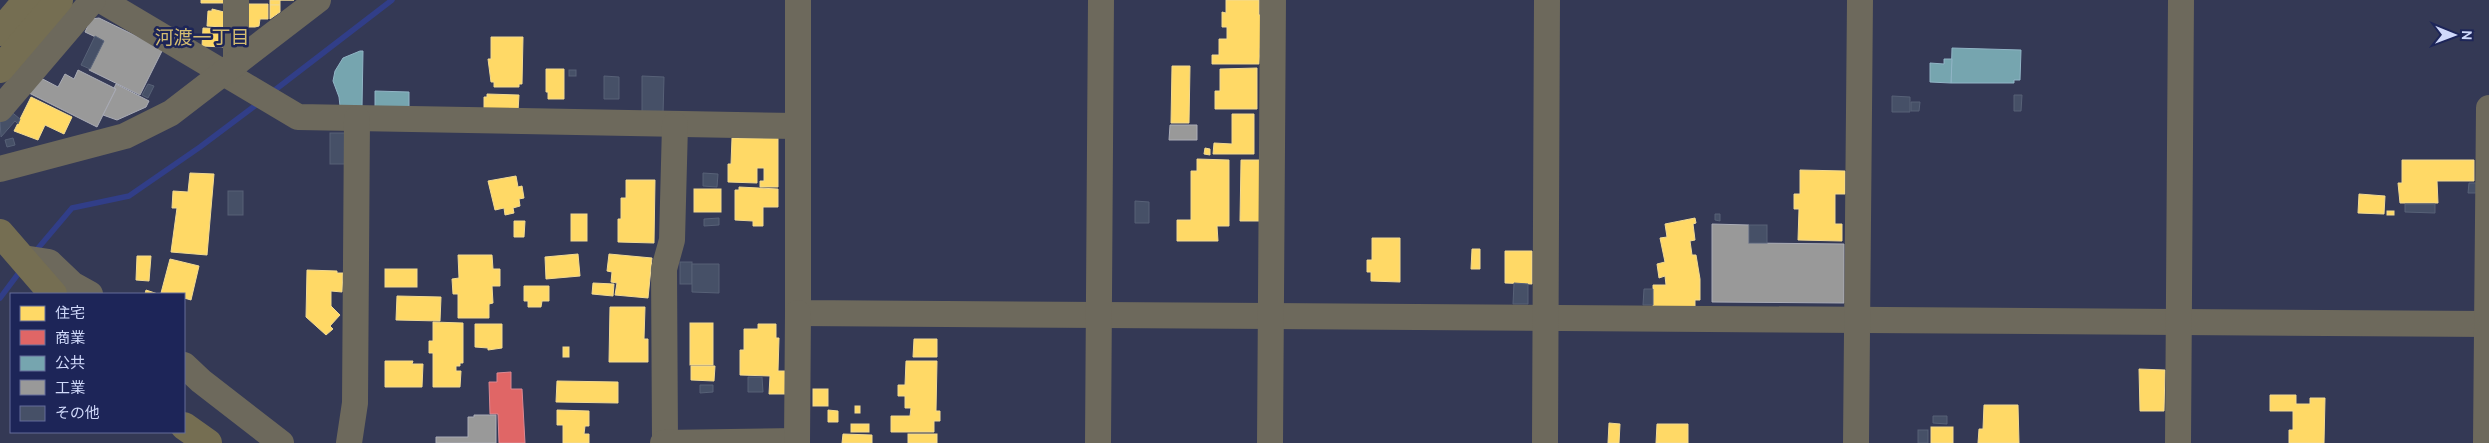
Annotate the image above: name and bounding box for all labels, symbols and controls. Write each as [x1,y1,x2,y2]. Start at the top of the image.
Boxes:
north arrow [2429,10,2479,60]
district label: 河渡一丁目 [154,26,250,49]
text: N [2458,30,2476,40]
legend [10,293,185,433]
text: 住宅 [55,304,85,322]
text: 商業 [55,329,85,347]
text: 公共 [55,354,85,372]
text: 工業 [55,379,85,397]
text: その他 [55,404,100,422]

